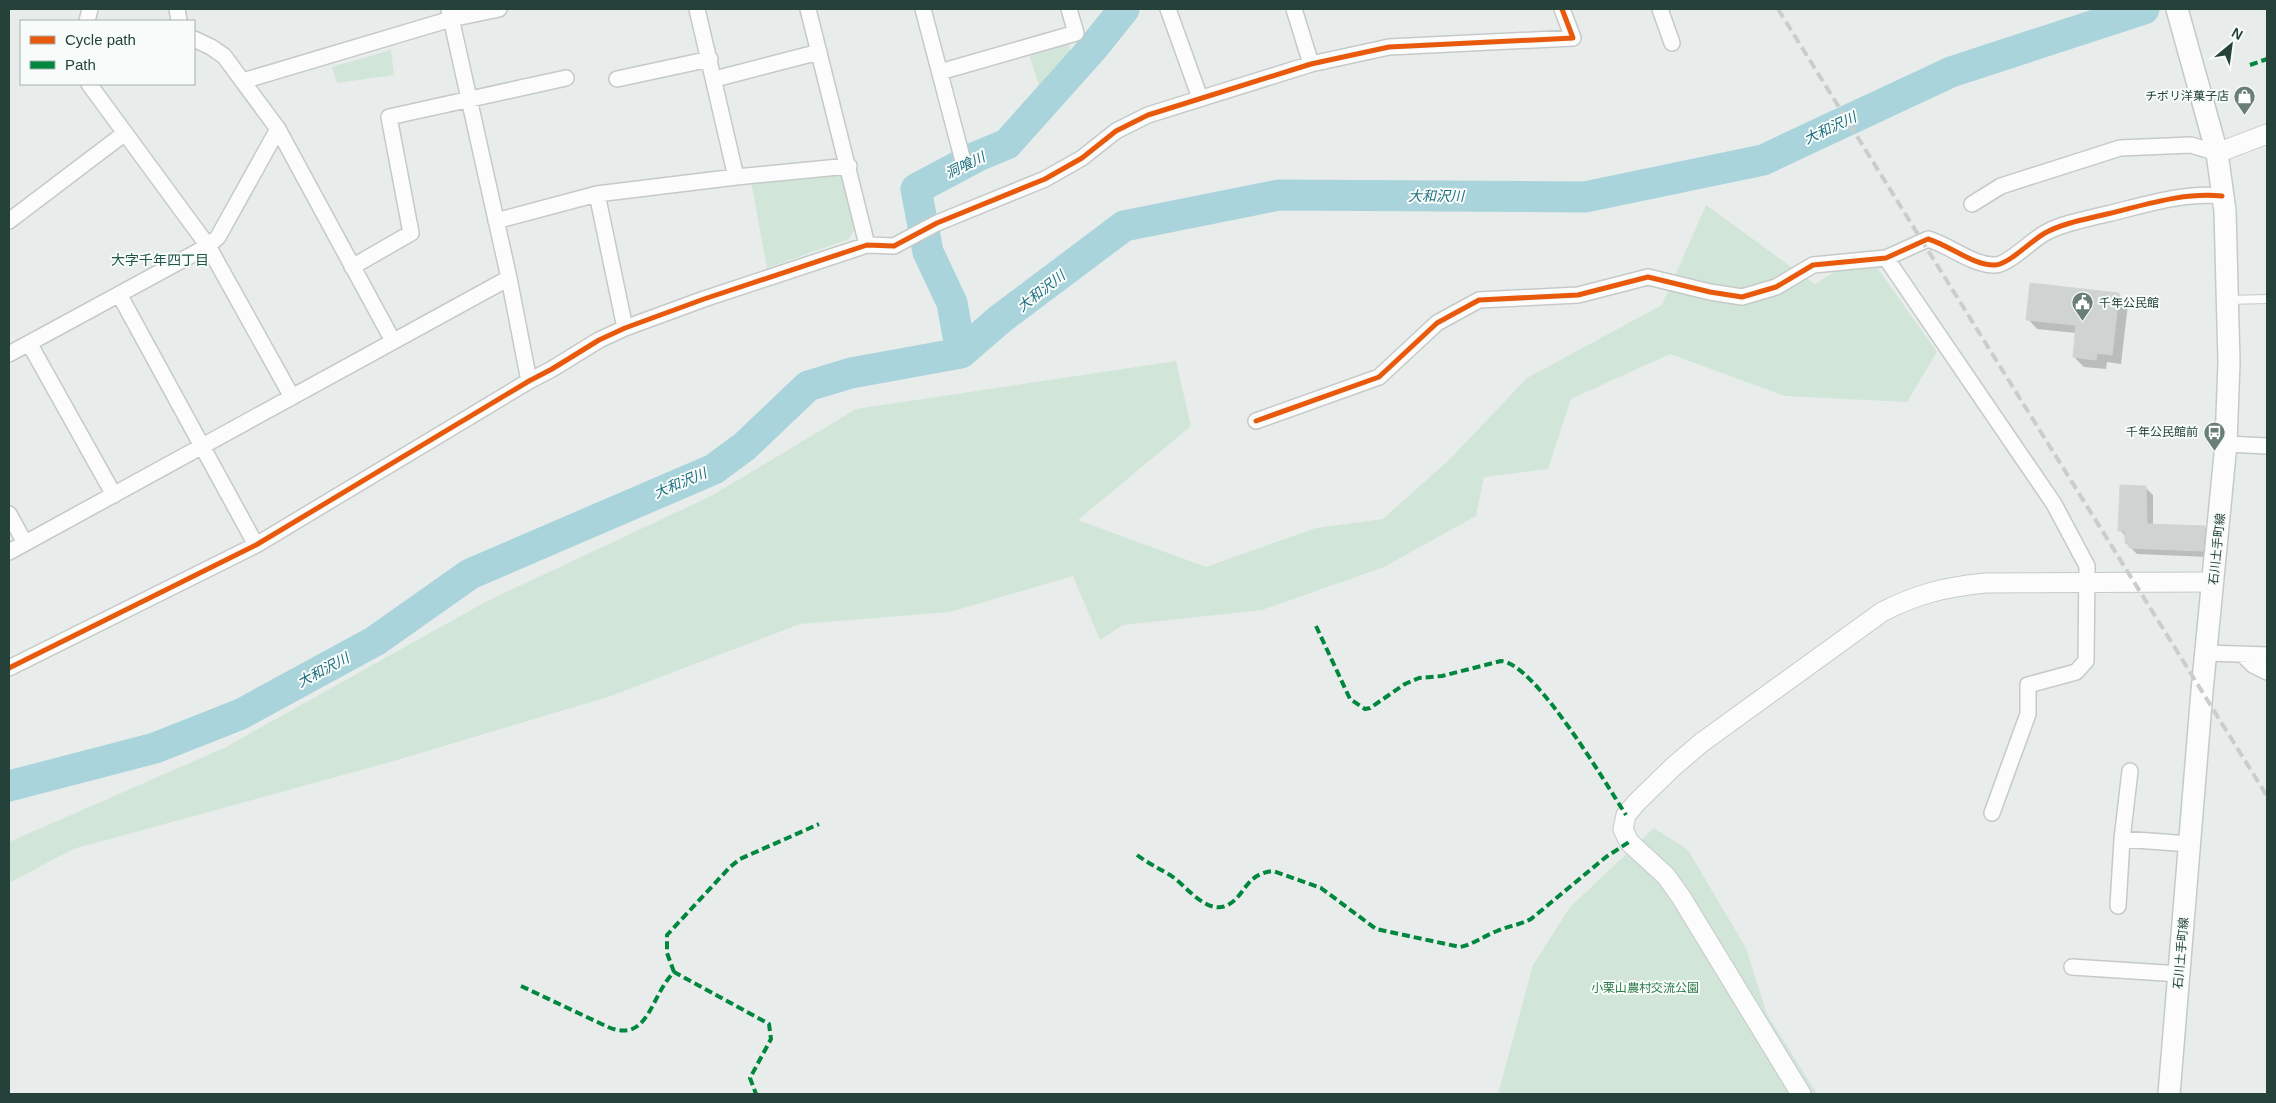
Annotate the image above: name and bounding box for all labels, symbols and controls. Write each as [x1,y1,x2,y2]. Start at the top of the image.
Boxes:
legend [20,20,195,85]
north arrow [2206,20,2256,70]
text: N [2229,24,2246,43]
text: Cycle path [65,31,136,48]
text: Path [65,56,96,73]
shop icon: チボリ洋菓子店 [2233,84,2257,115]
place label: チボリ洋菓子店 [2145,89,2229,103]
water label: 大和沢川 [1801,108,1861,147]
water label: 洞喰川 [943,148,989,181]
water label: 大和沢川 [1408,188,1466,204]
district label: 大字千年四丁目 [111,252,209,268]
water label: 大和沢川 [1014,266,1070,315]
public building icon: 千年公民館 [2071,291,2095,322]
place label: 千年公民館 [2099,296,2159,310]
bus stop icon: 千年公民館前 [2202,420,2226,451]
place label: 千年公民館前 [2126,425,2198,439]
water label: 大和沢川 [651,464,711,501]
street label: 石川土手町線 [2206,512,2228,586]
water label: 大和沢川 [295,649,353,690]
street label: 石川土手町線 [2171,917,2191,989]
park label: 小栗山農村交流公園 [1591,981,1699,995]

